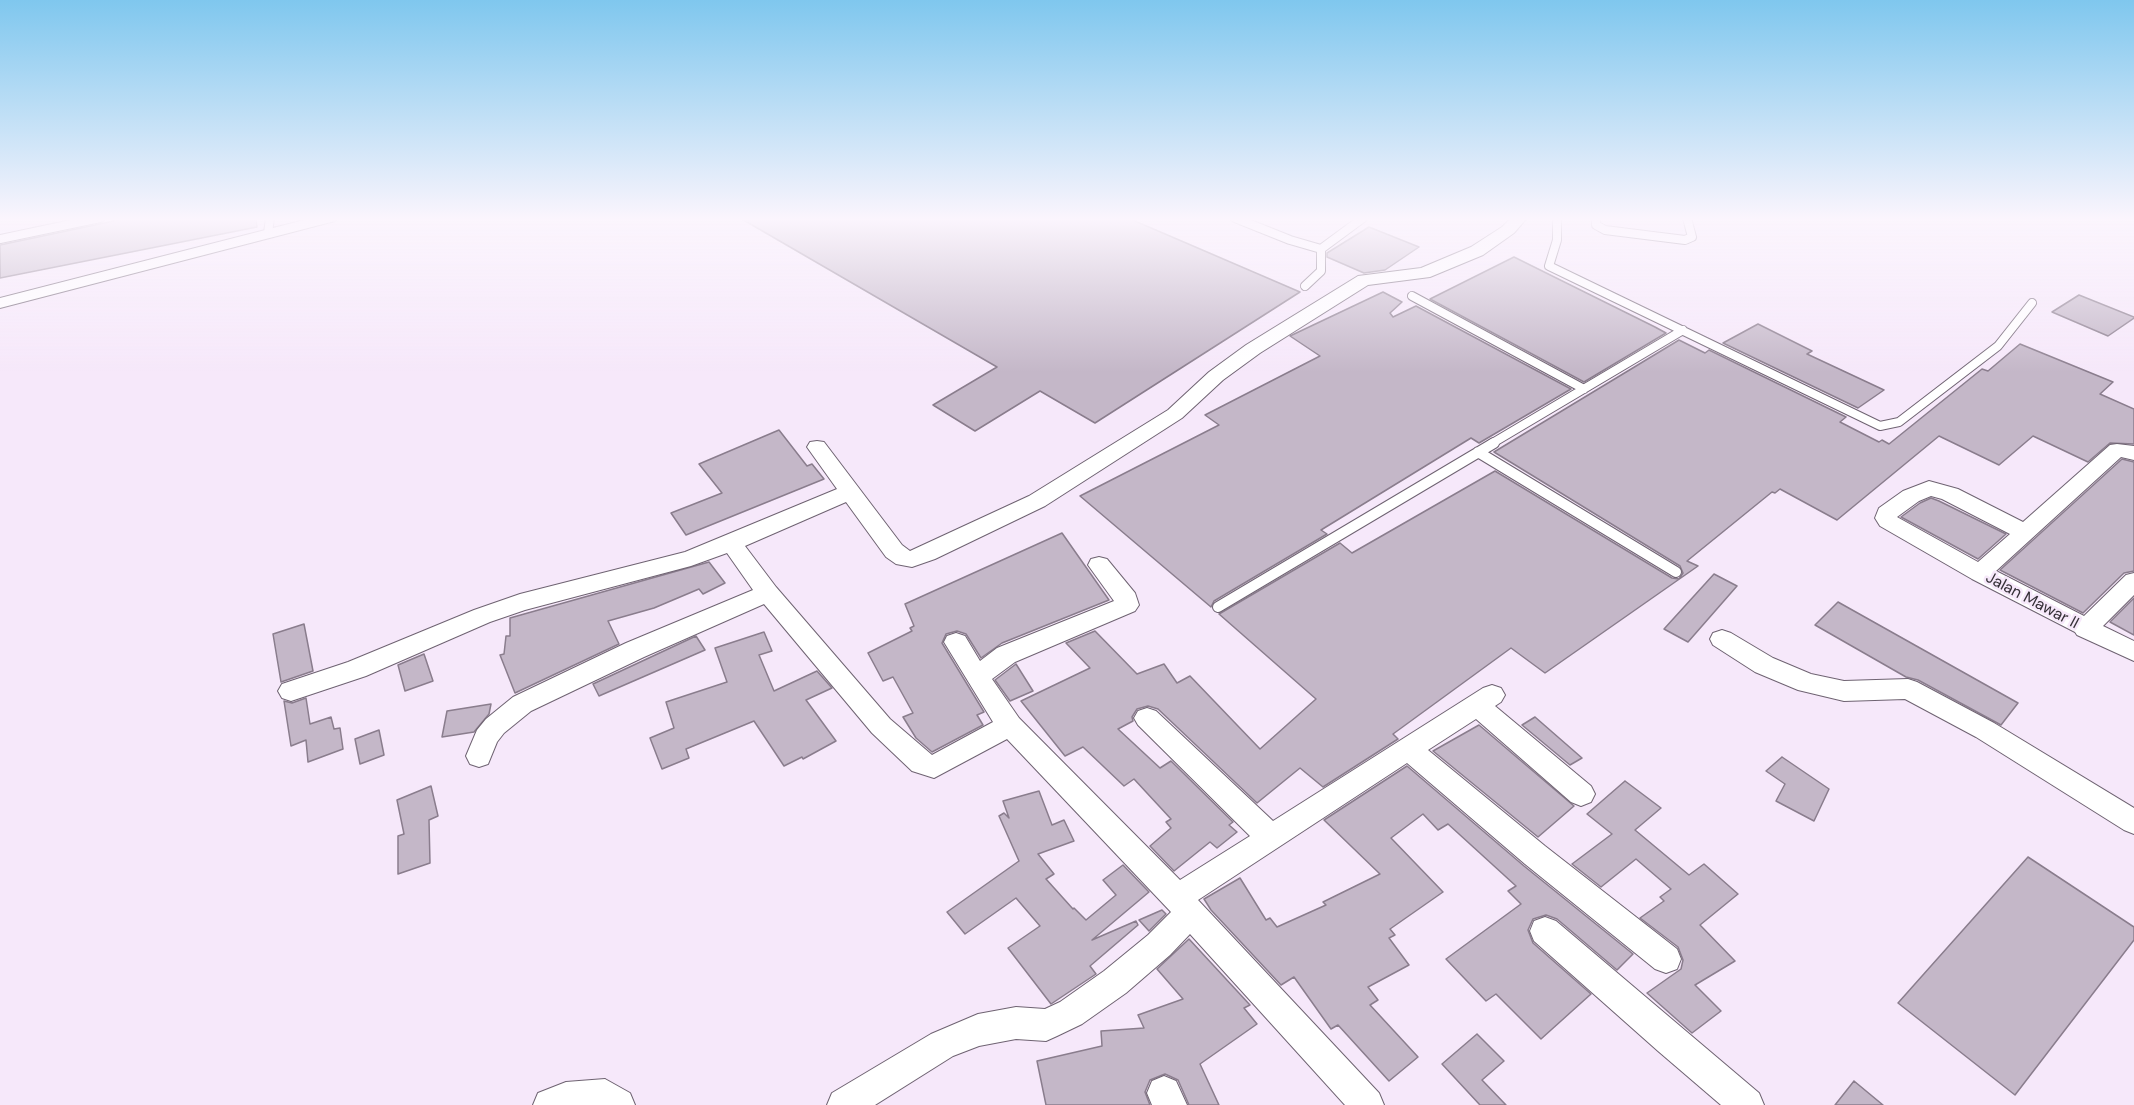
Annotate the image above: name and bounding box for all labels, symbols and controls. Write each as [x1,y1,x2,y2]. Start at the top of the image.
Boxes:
street label: Jalan Mawar II [1982,568,2082,634]

